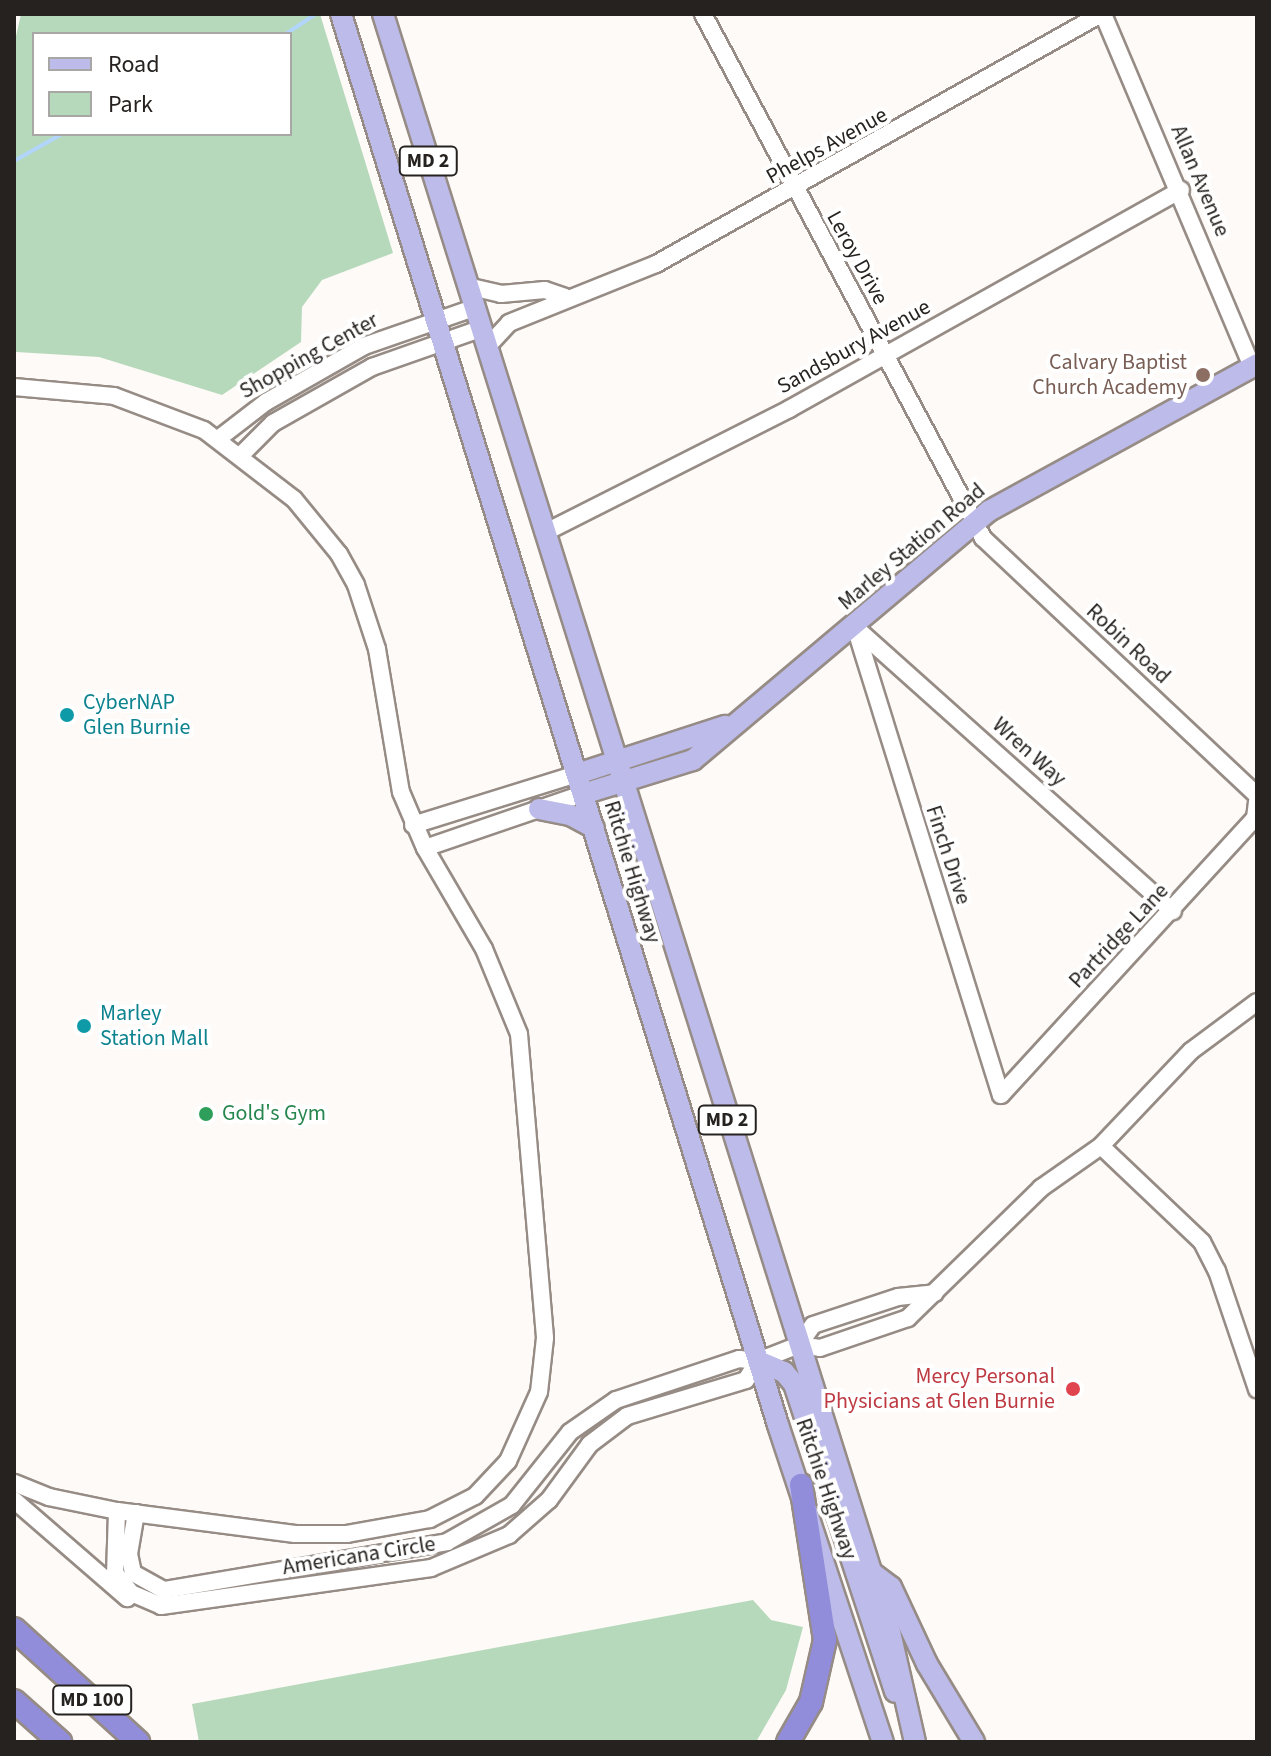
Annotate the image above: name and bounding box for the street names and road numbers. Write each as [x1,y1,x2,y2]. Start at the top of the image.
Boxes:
street label: Phelps Avenue [762,102,892,190]
street label: Allan Avenue [1165,121,1235,241]
road number: MD 2 [398,145,458,177]
street label: Leroy Drive [820,207,894,309]
street label: Sandsbury Avenue [773,294,935,400]
street label: Shopping Center [235,307,383,405]
street label: Marley Station Road [833,478,991,616]
street label: Robin Road [1080,598,1176,690]
street label: Wren Way [987,712,1071,792]
street label: Ritchie Highway [598,798,666,946]
street label: Finch Drive [920,802,976,908]
street label: Partridge Lane [1064,878,1174,994]
road number: MD 2 [697,1104,757,1136]
street label: Ritchie Highway [789,1415,863,1563]
street label: Americana Circle [281,1531,437,1581]
road number: MD 100 [52,1684,132,1716]

